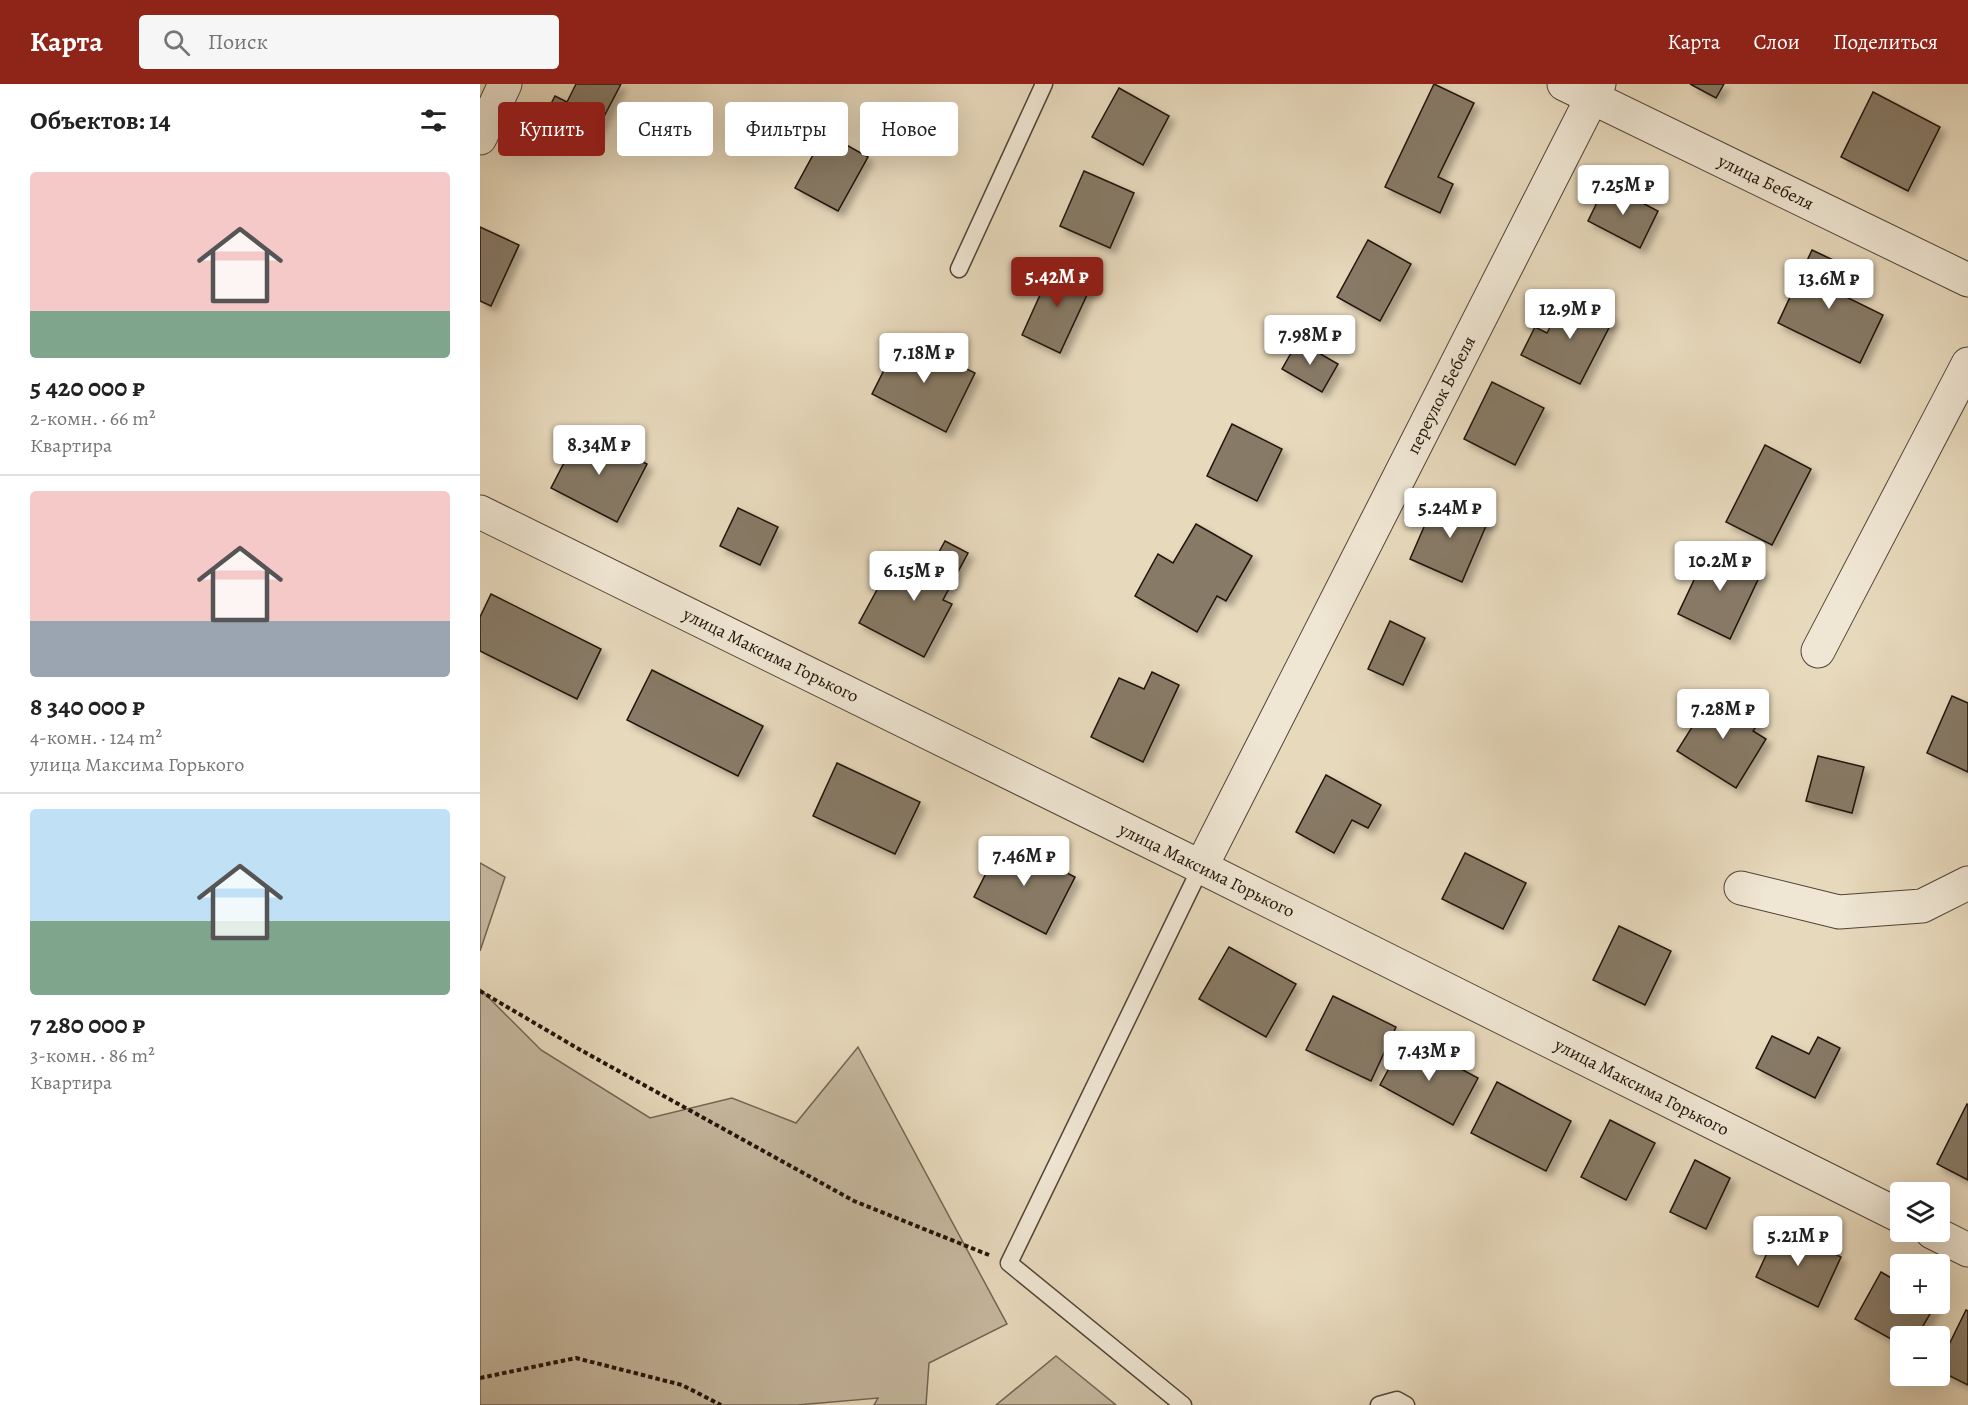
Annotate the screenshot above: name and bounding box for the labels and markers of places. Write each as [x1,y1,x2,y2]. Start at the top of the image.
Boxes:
pin: 7.25M ₽ [1568,165,1678,216]
pin: 5.42M ₽ [1002,257,1112,308]
pin: 13.6M ₽ [1774,259,1884,310]
pin: 12.9M ₽ [1515,289,1625,340]
pin: 7.98M ₽ [1255,315,1365,366]
pin: 7.18M ₽ [869,333,979,384]
pin: 8.34M ₽ [544,425,654,476]
pin: 5.24M ₽ [1395,488,1505,539]
pin: 10.2M ₽ [1665,541,1775,592]
pin: 6.15M ₽ [859,551,969,602]
pin: 7.28M ₽ [1668,689,1778,740]
pin: 7.46M ₽ [969,836,1079,887]
pin: 7.43M ₽ [1374,1031,1484,1082]
pin: 5.21M ₽ [1743,1216,1853,1267]

